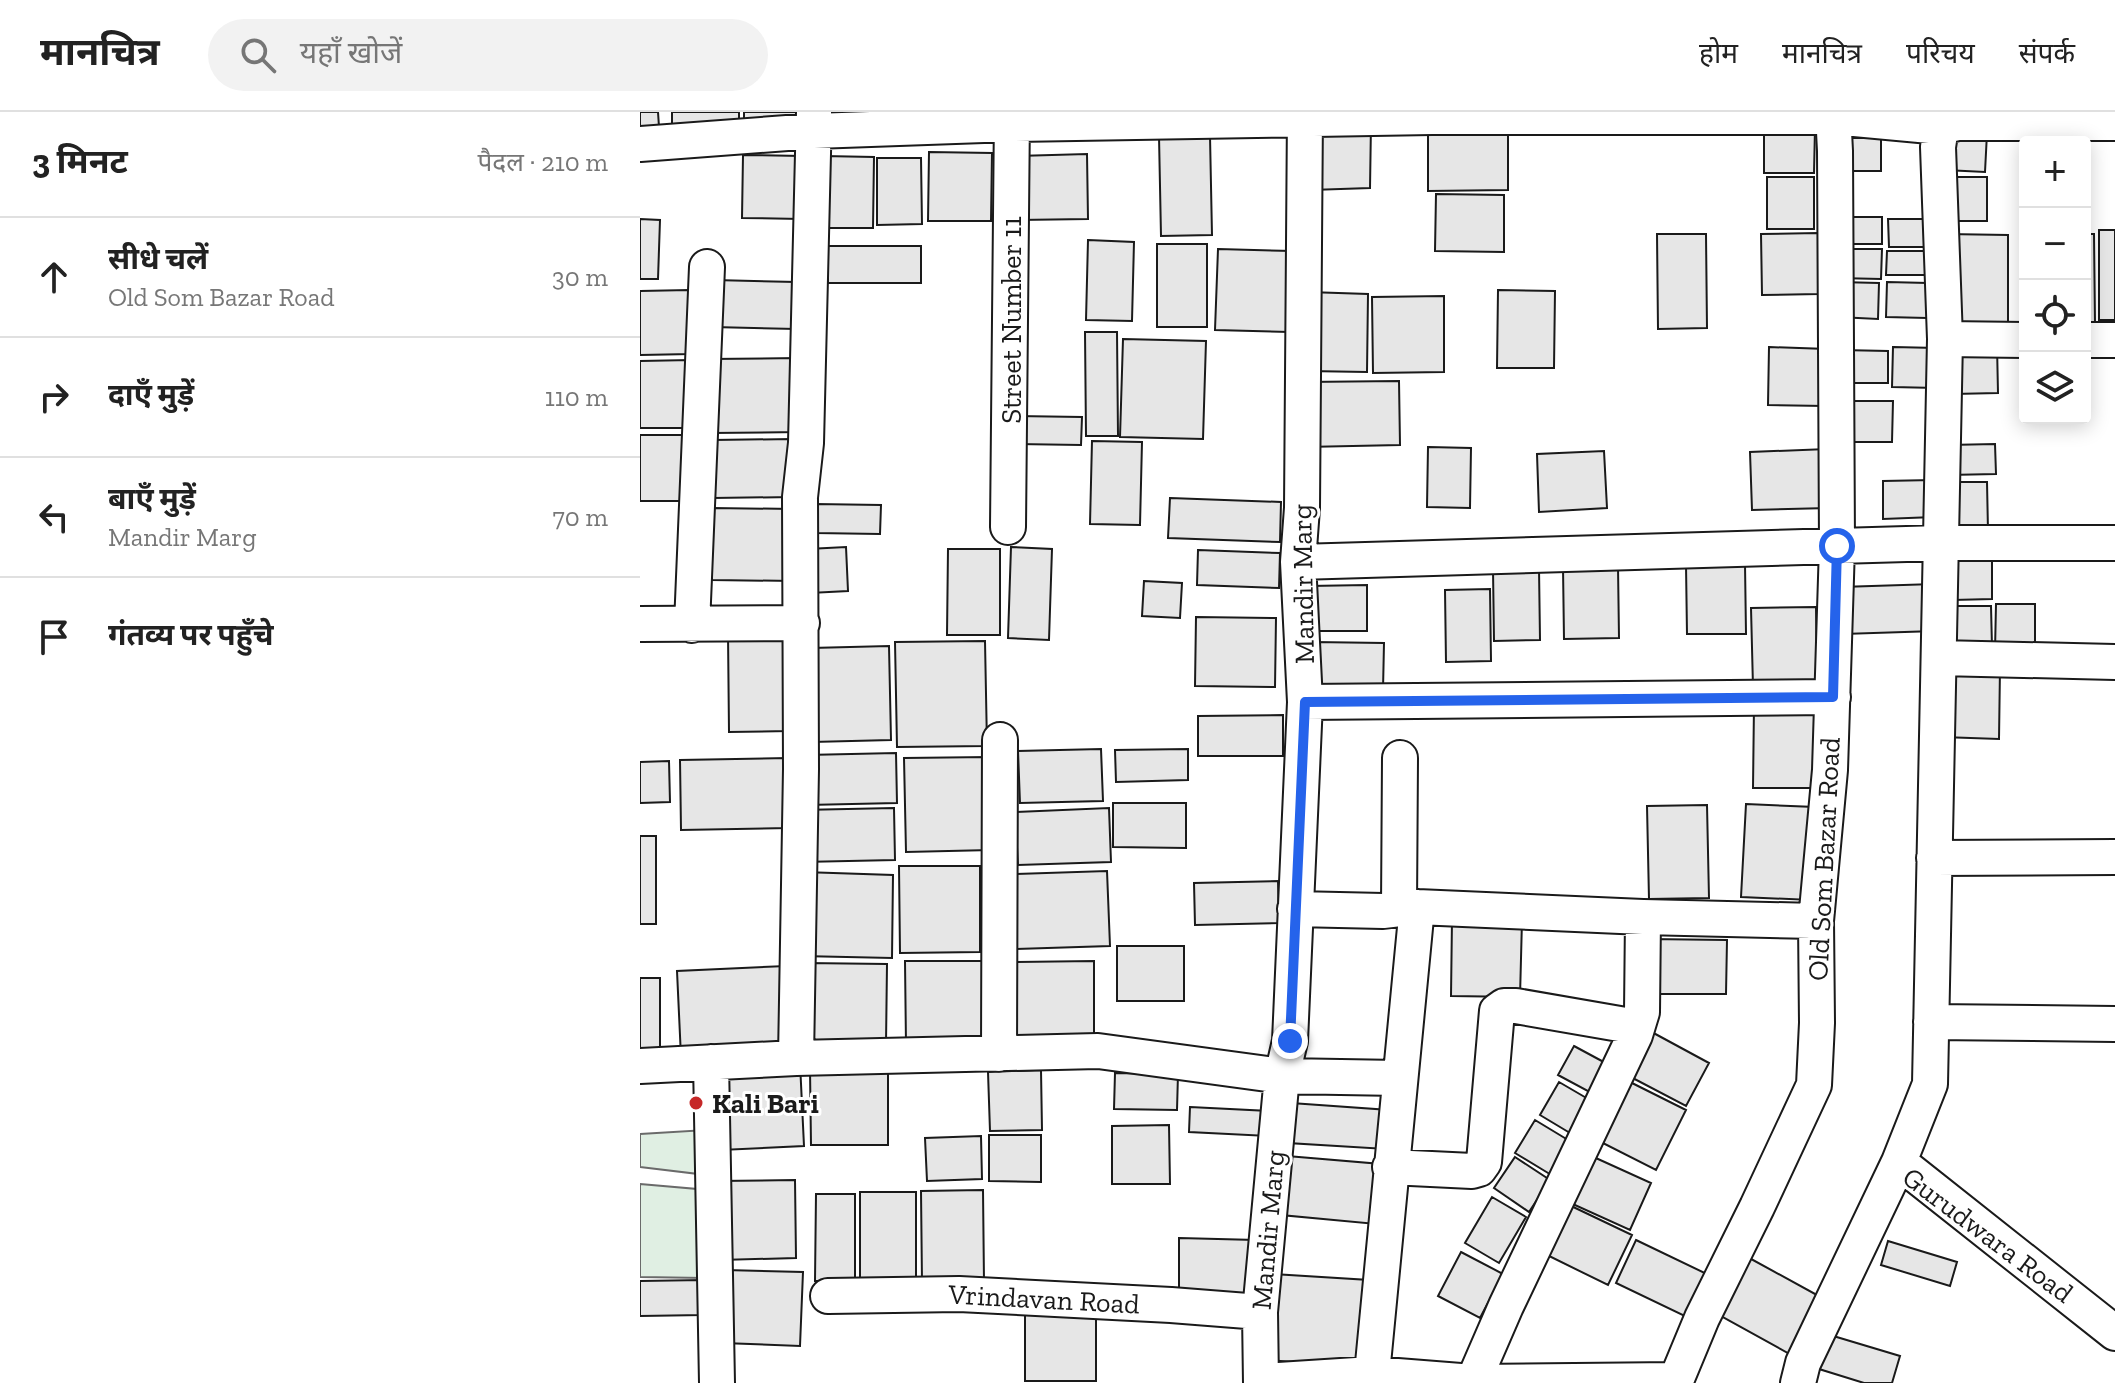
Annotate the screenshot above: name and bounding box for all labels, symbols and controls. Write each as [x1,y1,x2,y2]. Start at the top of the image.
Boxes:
search box [208,19,768,91]
text: मानचित्र [40,29,160,75]
icon: search [236,33,280,77]
text: यहाँ खोजें [300,35,402,71]
text: होम [1699,37,1738,70]
text: मानचित्र [1782,37,1862,70]
text: परिचय [1906,37,1975,70]
text: संपर्क [2019,37,2075,70]
map controls [2019,136,2091,424]
button: + [2019,136,2091,208]
text: 3 मिनट [32,141,128,182]
text: पैदल · 210 m [478,146,608,178]
button: − [2019,208,2091,280]
street label: Street Number 11 [995,216,1028,424]
text: सीधे चलें [108,241,208,277]
icon: ahead [32,255,76,299]
text: 30 m [552,261,608,293]
button: locate [2019,280,2091,352]
text: Old Som Bazar Road [108,281,334,313]
button: layers [2019,352,2091,424]
icon: right [32,375,76,419]
text: दाएँ मुड़ें [108,377,194,413]
text: 110 m [545,381,608,413]
text: बाएँ मुड़ें [108,481,196,517]
icon: left [32,495,76,539]
text: 70 m [552,501,608,533]
street label: Mandir Marg [1285,504,1321,664]
text: Mandir Marg [108,521,257,553]
route start [1819,528,1855,564]
icon: arrive [32,615,76,659]
text: गंतव्य पर पहुँचे [108,617,273,653]
street label: Old Som Bazar Road [1801,736,1847,982]
route end [1272,1023,1308,1059]
place label: Kali Bari [712,1087,819,1120]
marker: Kali Bari [687,1094,705,1112]
street label: Mandir Marg [1245,1149,1291,1311]
street label: Gurudwara Road [1896,1160,2080,1310]
street label: Vrindavan Road [947,1277,1140,1320]

